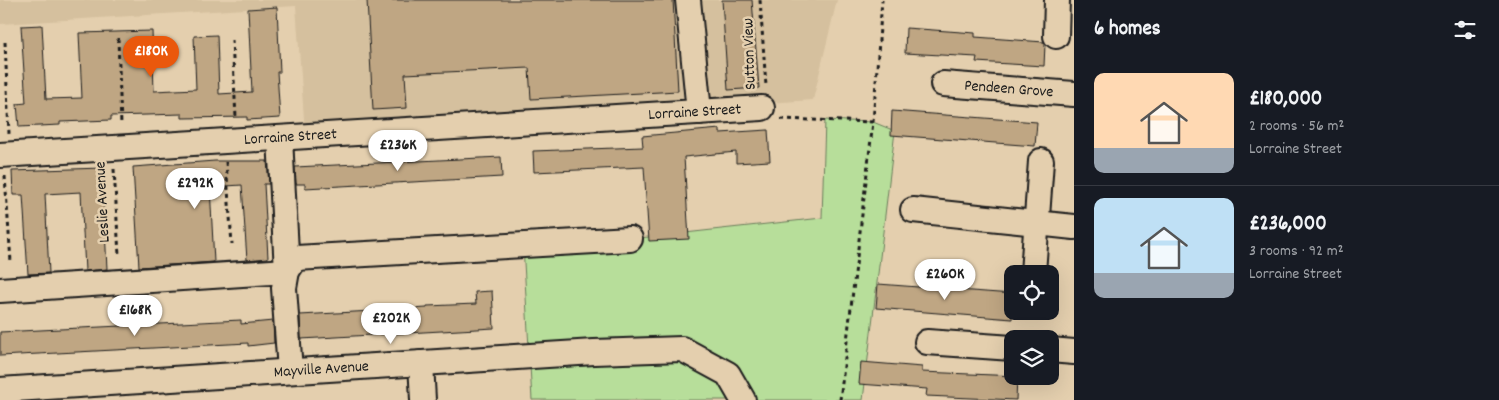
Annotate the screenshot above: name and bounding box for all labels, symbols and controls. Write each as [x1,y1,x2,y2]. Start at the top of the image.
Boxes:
text: 6 homes [1094,15,1161,45]
icon: filters [1451,16,1479,44]
street label: Sutton View [737,18,763,90]
pin: £180K [116,36,186,78]
text: £180K [134,40,168,63]
street label: Pendeen Grove [963,74,1054,104]
text: £180,000 [1249,85,1322,115]
icon: home [1134,93,1194,153]
street label: Lorraine Street [648,98,742,126]
text: 2 rooms · 56 m² [1249,115,1344,138]
street label: Lorraine Street [243,123,338,151]
pin: £236K [363,130,433,172]
text: £236K [379,134,417,157]
text: Lorraine Street [1249,138,1342,161]
street label: Leslie Avenue [89,161,117,243]
pin: £292K [160,168,230,210]
text: £292K [177,172,213,195]
text: £236,000 [1249,210,1327,240]
icon: home [1134,218,1194,278]
text: 3 rooms · 92 m² [1249,240,1343,263]
pin: £260K [910,258,980,301]
text: £260K [926,263,964,286]
text: Lorraine Street [1249,263,1342,286]
map controls [1004,265,1059,385]
button: locate [1004,265,1059,320]
pin: £168K [100,294,170,337]
text: £168K [118,299,152,322]
pin: £202K [356,302,426,345]
text: £202K [372,307,410,330]
button: layers [1004,330,1059,385]
street label: Mayville Avenue [273,355,370,384]

